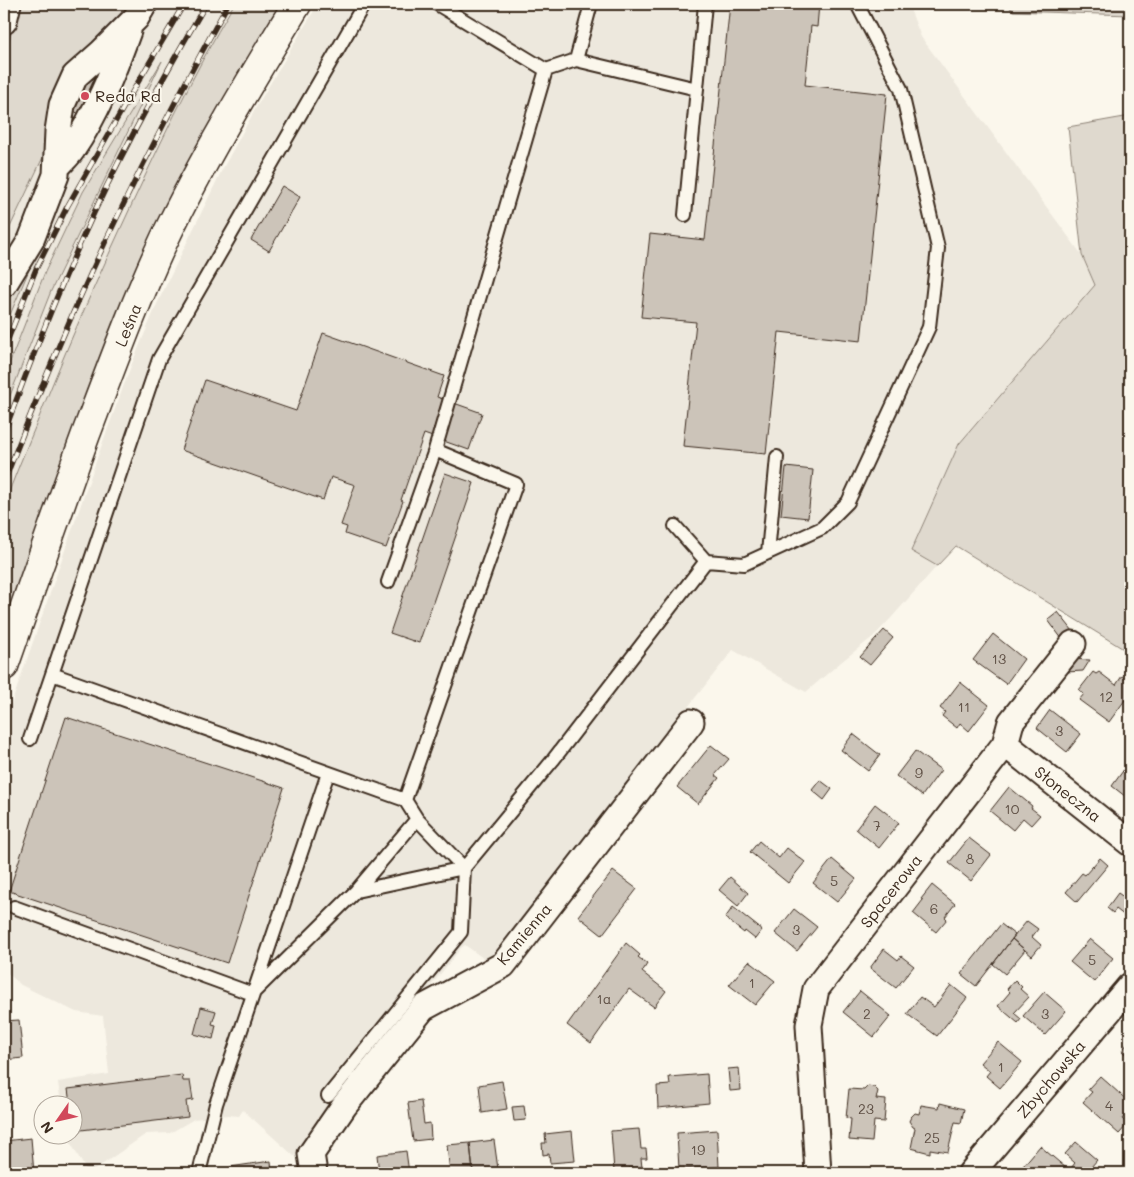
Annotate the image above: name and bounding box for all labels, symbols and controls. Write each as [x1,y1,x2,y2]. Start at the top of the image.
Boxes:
place label: Reda Rd [95,85,161,106]
marker: Reda Rd [79,90,91,102]
street label: Leśna [109,300,146,350]
house number: 13 [992,649,1006,668]
house number: 12 [1099,687,1113,706]
house number: 11 [958,697,970,716]
house number: 3 [1055,721,1063,740]
street label: Słoneczna [1031,761,1106,826]
house number: 9 [915,763,923,782]
house number: 10 [1005,799,1020,818]
house number: 7 [873,816,881,835]
house number: 8 [966,849,974,868]
street label: Spacerowa [855,850,926,932]
house number: 5 [830,871,838,890]
street label: Kamienna [491,898,556,969]
house number: 6 [930,899,938,918]
house number: 3 [792,920,800,939]
house number: 5 [1088,950,1096,969]
house number: 1 [749,973,755,992]
house number: 1a [597,989,611,1008]
house number: 2 [863,1004,871,1023]
house number: 3 [1041,1004,1049,1023]
street label: Zbychowska [1012,1035,1089,1122]
house number: 1 [998,1057,1004,1076]
north arrow [32,1094,82,1144]
house number: 4 [1105,1096,1114,1115]
house number: 23 [858,1099,874,1118]
text: N [36,1118,58,1137]
house number: 25 [924,1128,940,1147]
house number: 19 [691,1140,705,1159]

